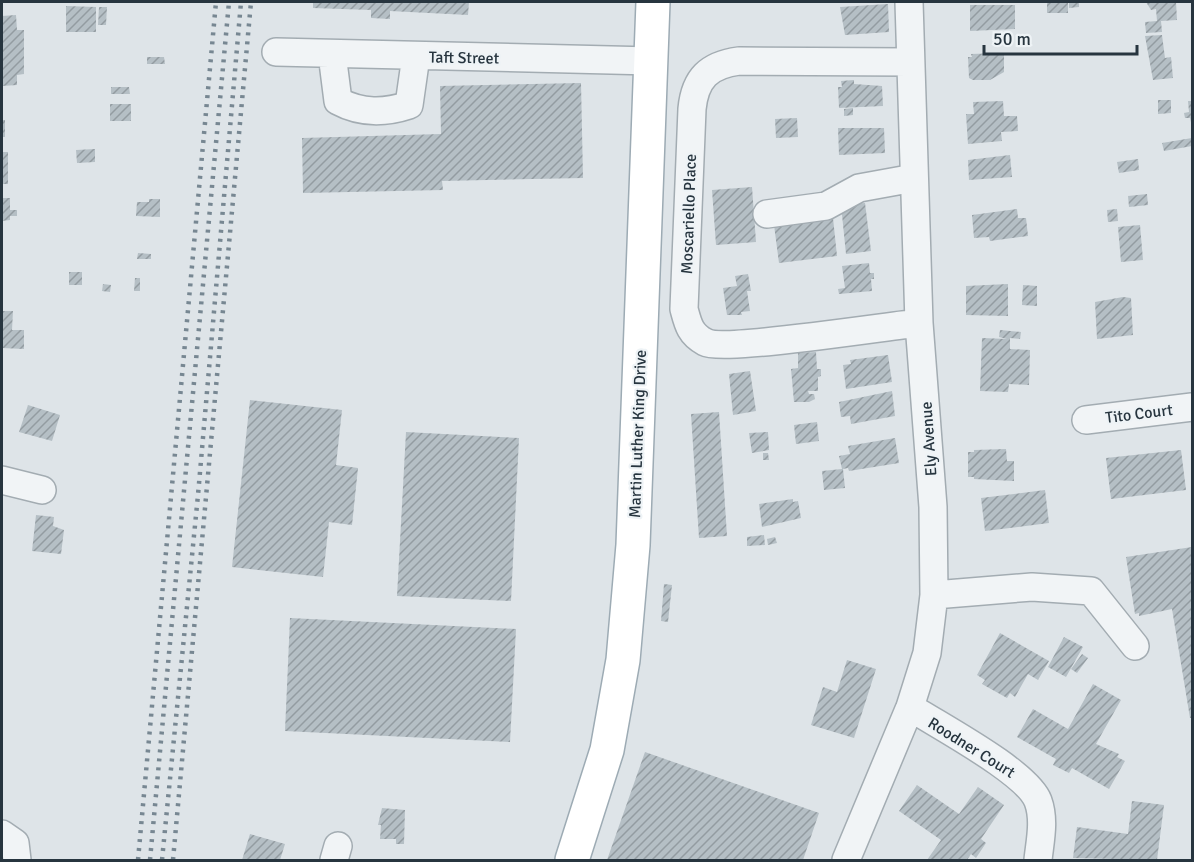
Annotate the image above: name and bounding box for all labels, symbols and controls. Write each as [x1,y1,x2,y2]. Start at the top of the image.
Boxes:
scale bar [984,18,1137,56]
text: 50 m [993,28,1031,50]
street label: Taft Street [429,47,500,69]
street label: Moscariello Place [677,153,701,275]
street label: Martin Luther King Drive [625,350,651,519]
street label: Tito Court [1104,400,1174,428]
street label: Ely Avenue [916,401,942,477]
street label: Roodner Court [924,713,1019,783]

